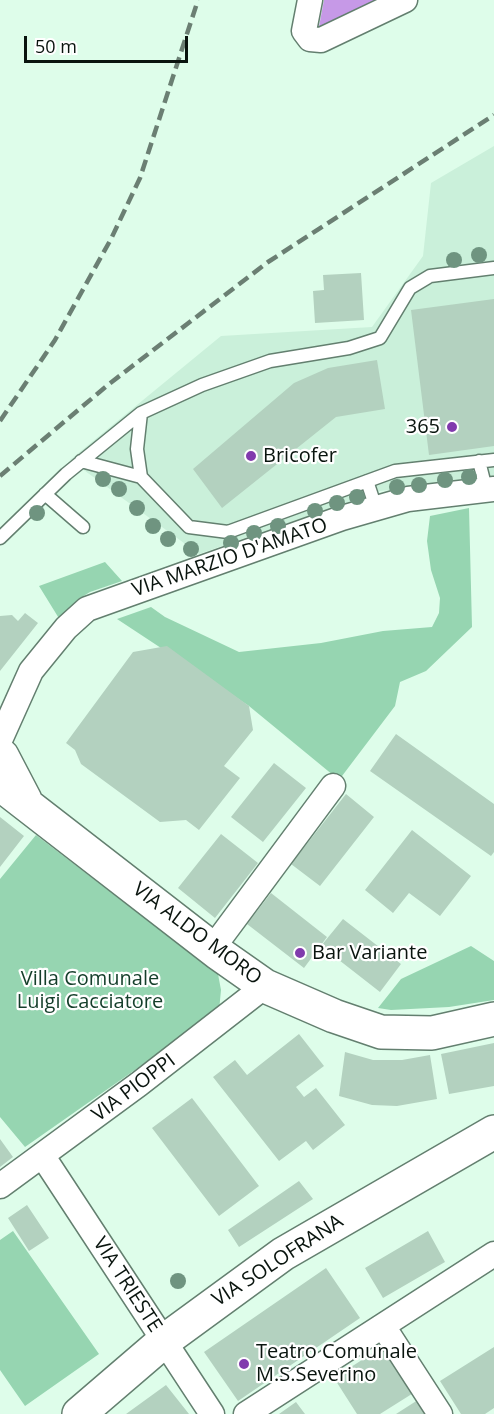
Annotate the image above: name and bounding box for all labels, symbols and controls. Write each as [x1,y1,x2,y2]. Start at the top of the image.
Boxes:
scale bar [27,24,190,62]
text: 50 m [35,34,77,58]
place label: 365 [406,415,440,439]
marker: 365 [445,420,459,434]
place label: Bricofer [263,444,337,468]
marker: Bricofer [244,449,258,463]
street label: VIA MARZIO D'AMATO [129,513,331,603]
street label: VIA ALDO MORO [128,878,266,990]
place label: Bar Variante [312,941,427,965]
marker: Bar Variante [293,946,307,960]
park label: Villa Comunale Luigi Cacciatore [17,967,163,1014]
street label: VIA PIOPPI [88,1049,180,1127]
street label: VIA SOLOFRANA [208,1210,348,1312]
street label: VIA TRIESTE [87,1233,167,1337]
place label: Teatro Comunale M.S.Severino [256,1340,417,1387]
marker: Teatro Comunale M.S.Severino [237,1357,251,1371]

